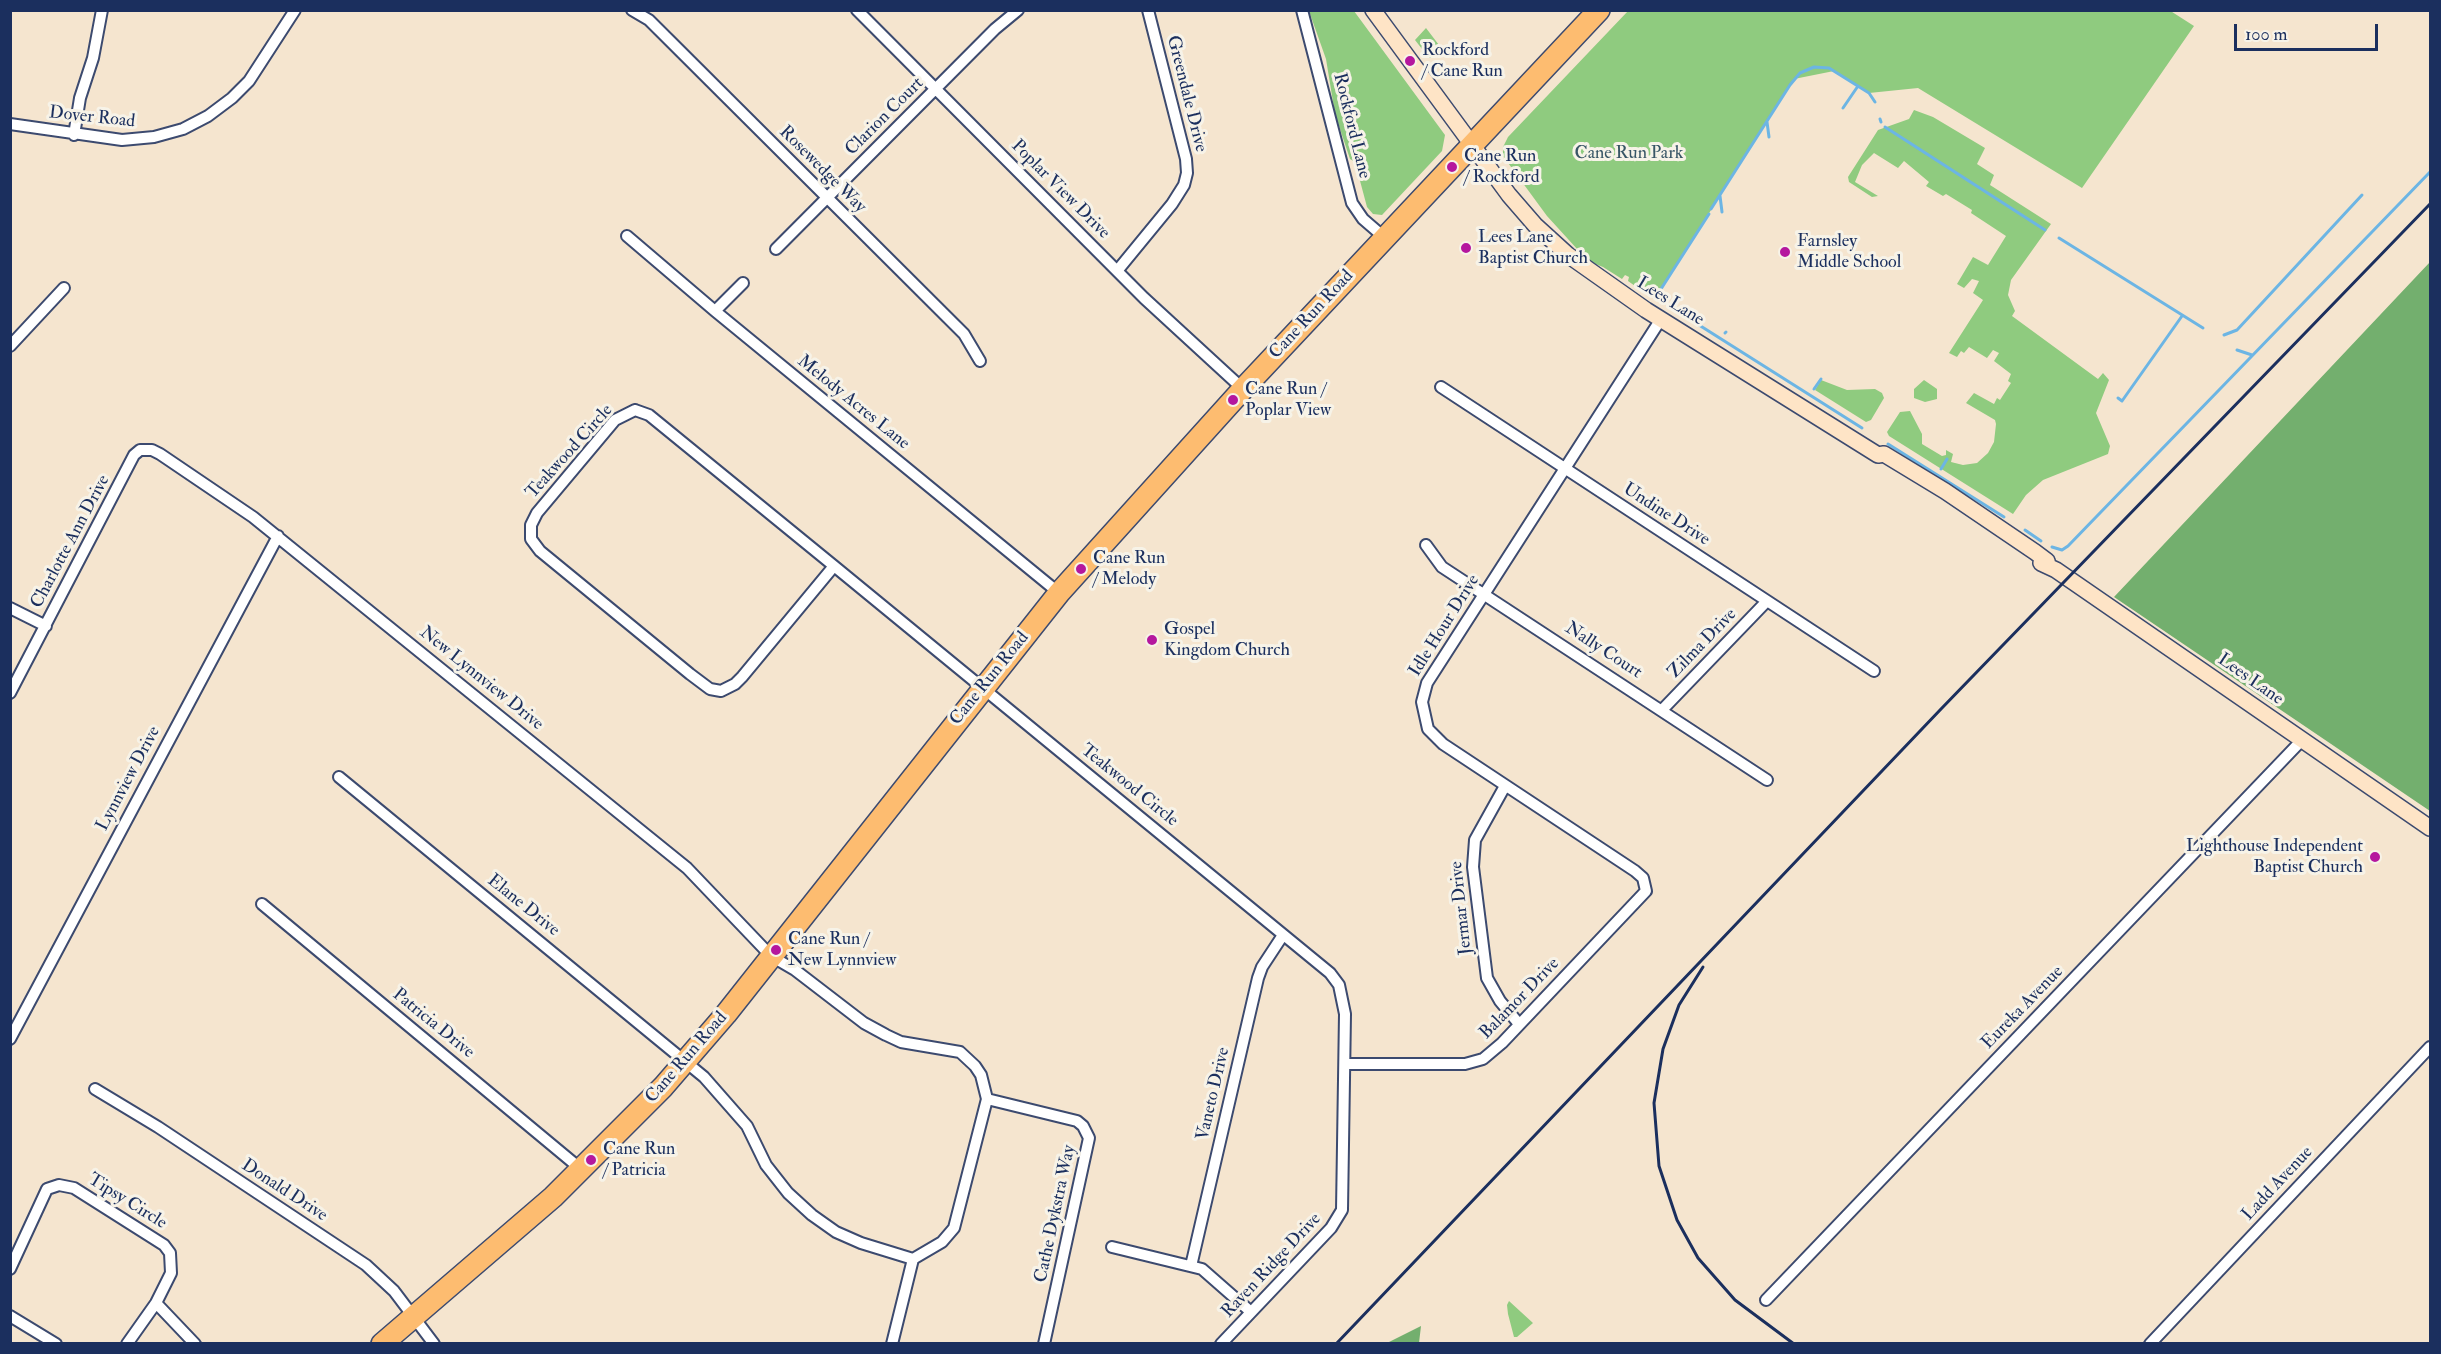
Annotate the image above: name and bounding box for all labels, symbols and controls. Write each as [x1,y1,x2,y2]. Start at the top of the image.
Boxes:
scale bar [2237,12,2381,50]
text: 100 m [2245,23,2288,46]
street label: Greendale Drive [1161,33,1211,155]
place label: Rockford / Cane Run [1422,40,1503,82]
marker: Rockford / Cane Run [1403,54,1417,68]
street label: Rockford Lane [1327,71,1375,181]
street label: Clarion Court [841,73,929,161]
street label: Dover Road [48,103,136,133]
street label: Rosewedge Way [774,122,870,218]
street label: Poplar View Drive [1006,136,1114,244]
park label: Cane Run Park [1575,143,1683,165]
place label: Cane Run / Rockford [1464,146,1540,188]
marker: Cane Run / Rockford [1445,160,1459,174]
place label: Lees Lane Baptist Church [1478,227,1588,270]
place label: Farnsley Middle School [1797,231,1901,274]
marker: Lees Lane Baptist Church [1459,241,1473,255]
marker: Farnsley Middle School [1778,245,1792,259]
street label: Cane Run Road [1265,266,1359,364]
street label: Lees Lane [1632,273,1708,331]
street label: Melody Acres Lane [792,351,914,455]
place label: Cane Run / Poplar View [1245,379,1331,422]
marker: Cane Run / Poplar View [1226,393,1240,407]
street label: Teakwood Circle [522,400,618,504]
street label: Charlotte Ann Drive [27,472,115,612]
street label: Undine Drive [1618,479,1714,551]
place label: Cane Run / Melody [1093,548,1165,590]
marker: Cane Run / Melody [1074,562,1088,576]
street label: Idle Hour Drive [1405,571,1485,681]
street label: Zilma Drive [1664,604,1742,684]
street label: Nally Court [1560,618,1646,684]
place label: Gospel Kingdom Church [1164,619,1290,662]
street label: New Lynnview Drive [415,622,547,736]
street label: Cane Run Road [946,628,1034,730]
marker: Gospel Kingdom Church [1145,633,1159,647]
street label: Lees Lane [2213,650,2287,710]
street label: Lynnview Drive [92,723,166,835]
street label: Teakwood Circle [1076,740,1182,832]
place label: Lighthouse Independent Baptist Church [2186,836,2363,878]
marker: Lighthouse Independent Baptist Church [2368,850,2382,864]
street label: Jermar Drive [1446,860,1478,956]
street label: Elane Drive [482,870,564,942]
place label: Cane Run / New Lynnview [788,929,896,972]
marker: Cane Run / New Lynnview [769,943,783,957]
street label: Balamor Drive [1476,954,1564,1044]
street label: Eureka Avenue [1978,962,2068,1054]
street label: Patricia Drive [388,984,478,1064]
street label: Cane Run Road [642,1008,732,1108]
street label: Vaneto Drive [1193,1045,1235,1143]
place label: Cane Run / Patricia [603,1139,675,1182]
street label: Ladd Avenue [2238,1142,2318,1226]
street label: Cathe Dykstra Way [1031,1143,1081,1285]
marker: Cane Run / Patricia [584,1153,598,1167]
street label: Donald Drive [237,1155,331,1227]
street label: Tipsy Circle [84,1169,170,1235]
street label: Raven Ridge Drive [1218,1209,1326,1323]

